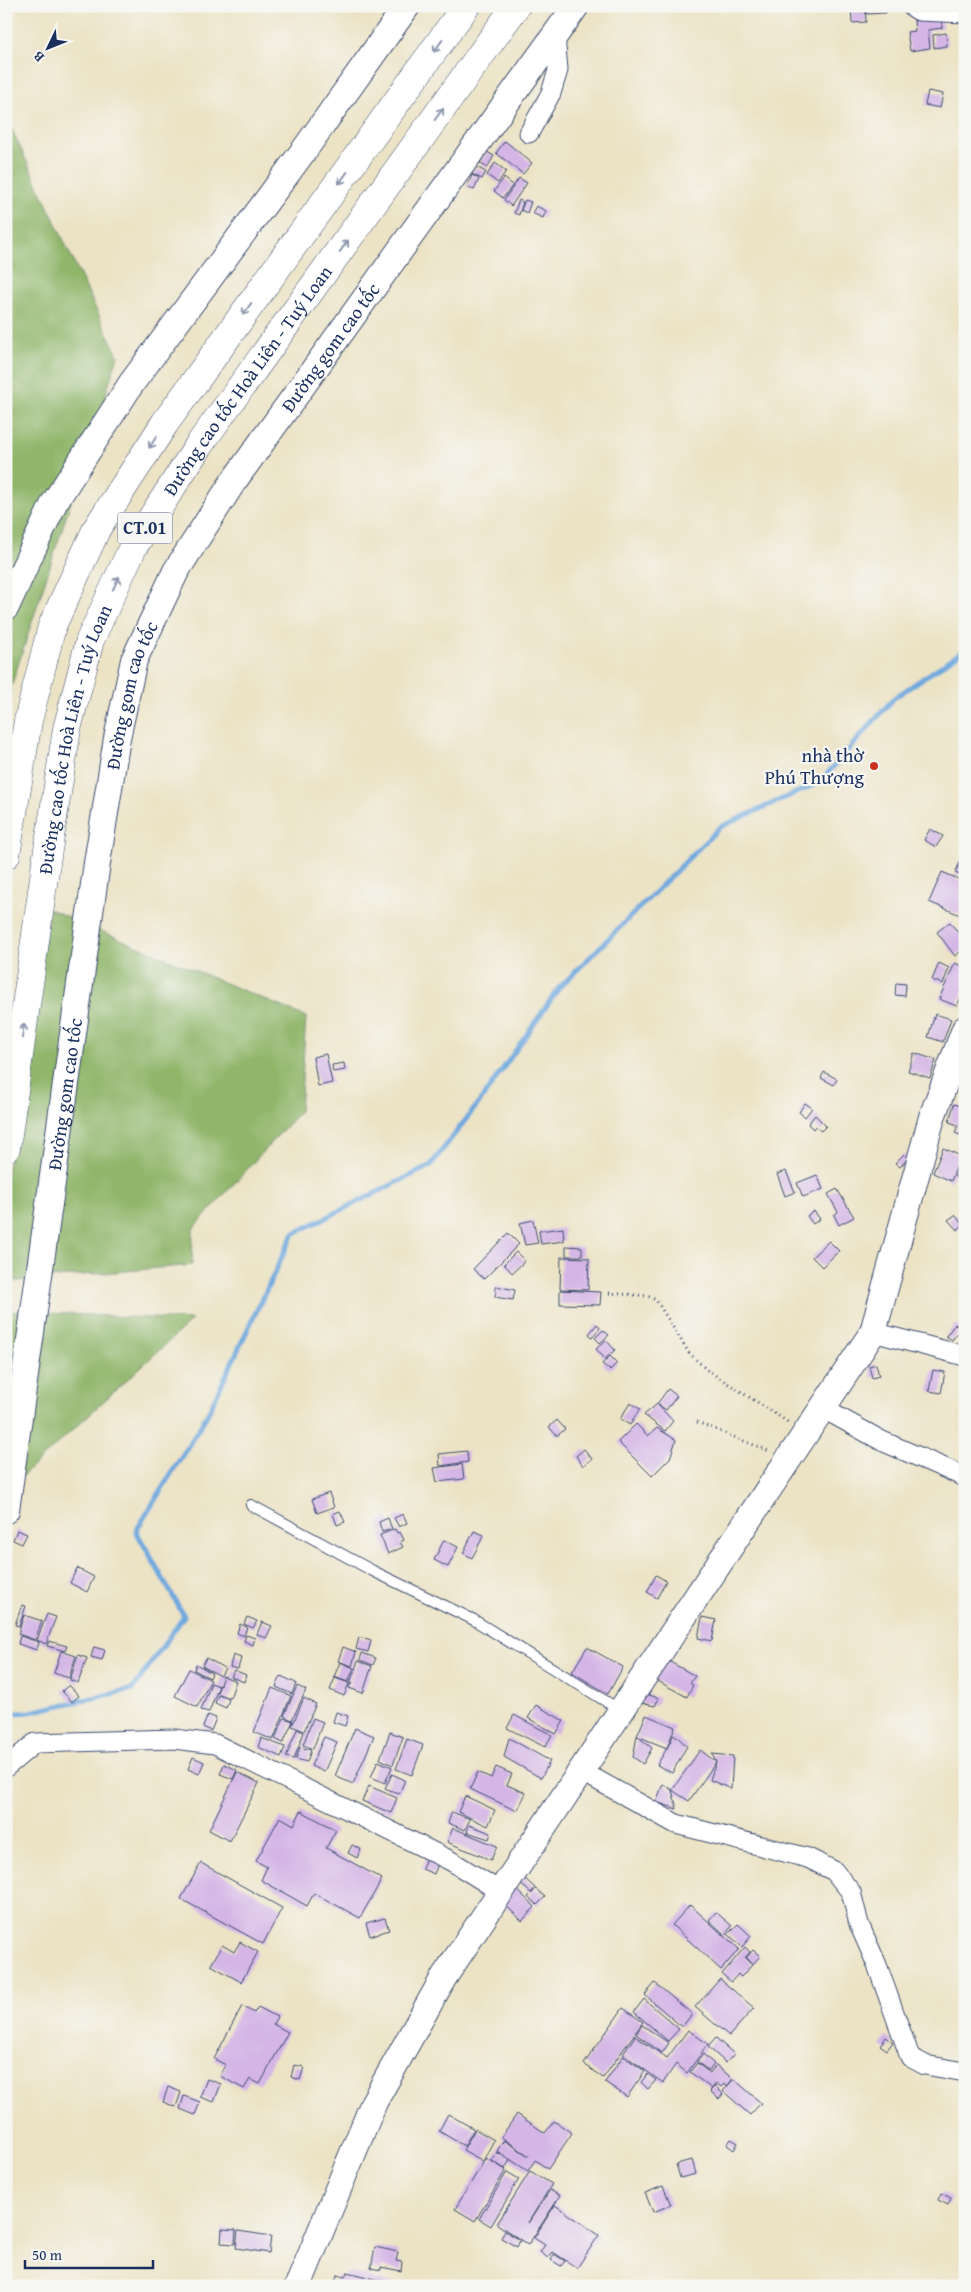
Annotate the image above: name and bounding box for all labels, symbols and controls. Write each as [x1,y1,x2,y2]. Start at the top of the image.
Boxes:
north arrow [22,22,72,72]
one-way arrow [432,39,443,52]
text: B [28,47,49,67]
one-way arrow [434,107,444,121]
one-way arrow [338,171,348,185]
one-way arrow [339,239,349,253]
street label: Đường cao tốc Hoà Liên - Tuý Loan [156,259,339,501]
street label: Đường gom cao tốc [274,277,386,418]
one-way arrow [242,302,252,316]
one-way arrow [147,434,157,448]
road number: CT.01 [118,512,172,544]
one-way arrow [112,576,122,591]
street label: Đường cao tốc Hoà Liên - Tuý Loan [31,599,119,876]
street label: Đường gom cao tốc [98,616,165,772]
place label: nhà thờ Phú Thượng [765,741,865,791]
marker: nhà thờ Phú Thượng [868,760,880,772]
street label: Đường gom cao tốc [40,1016,89,1172]
one-way arrow [18,1023,28,1039]
scale bar [25,2237,152,2269]
text: 50 m [32,2244,63,2265]

